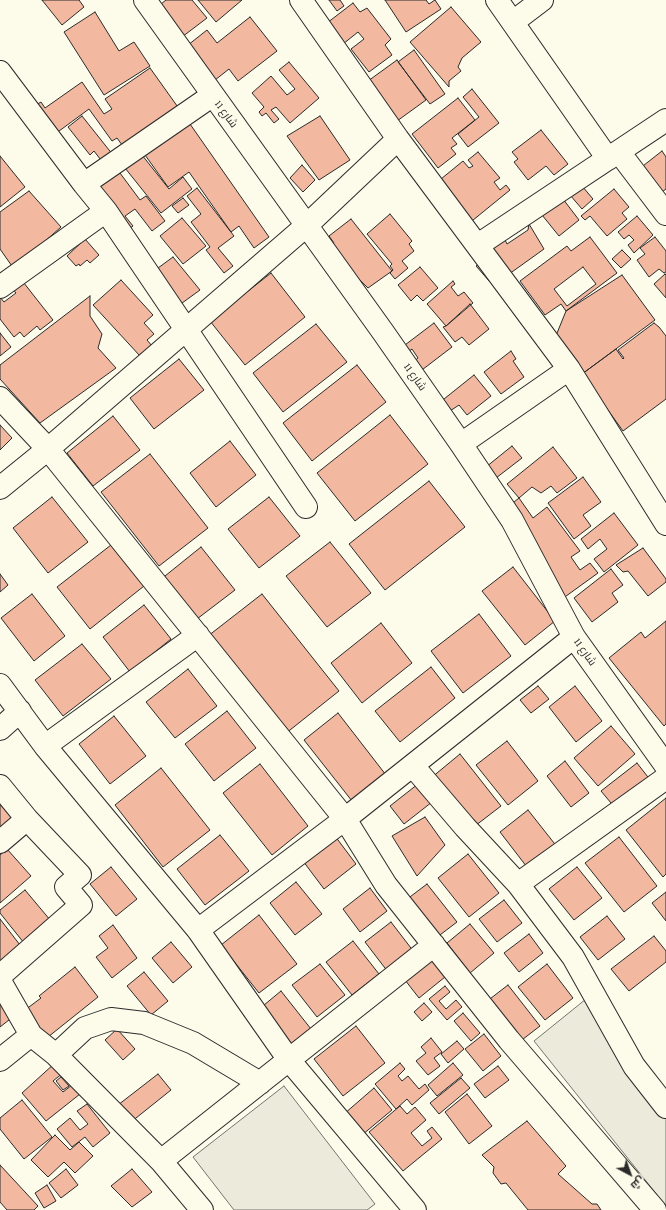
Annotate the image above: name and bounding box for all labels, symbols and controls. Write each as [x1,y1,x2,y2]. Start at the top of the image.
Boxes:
street label: شارع 11 [212,98,240,130]
street label: شارع 11 [401,361,429,393]
street label: شارع 11 [571,636,599,668]
north arrow [610,1154,650,1194]
text: ش [629,1174,647,1192]

